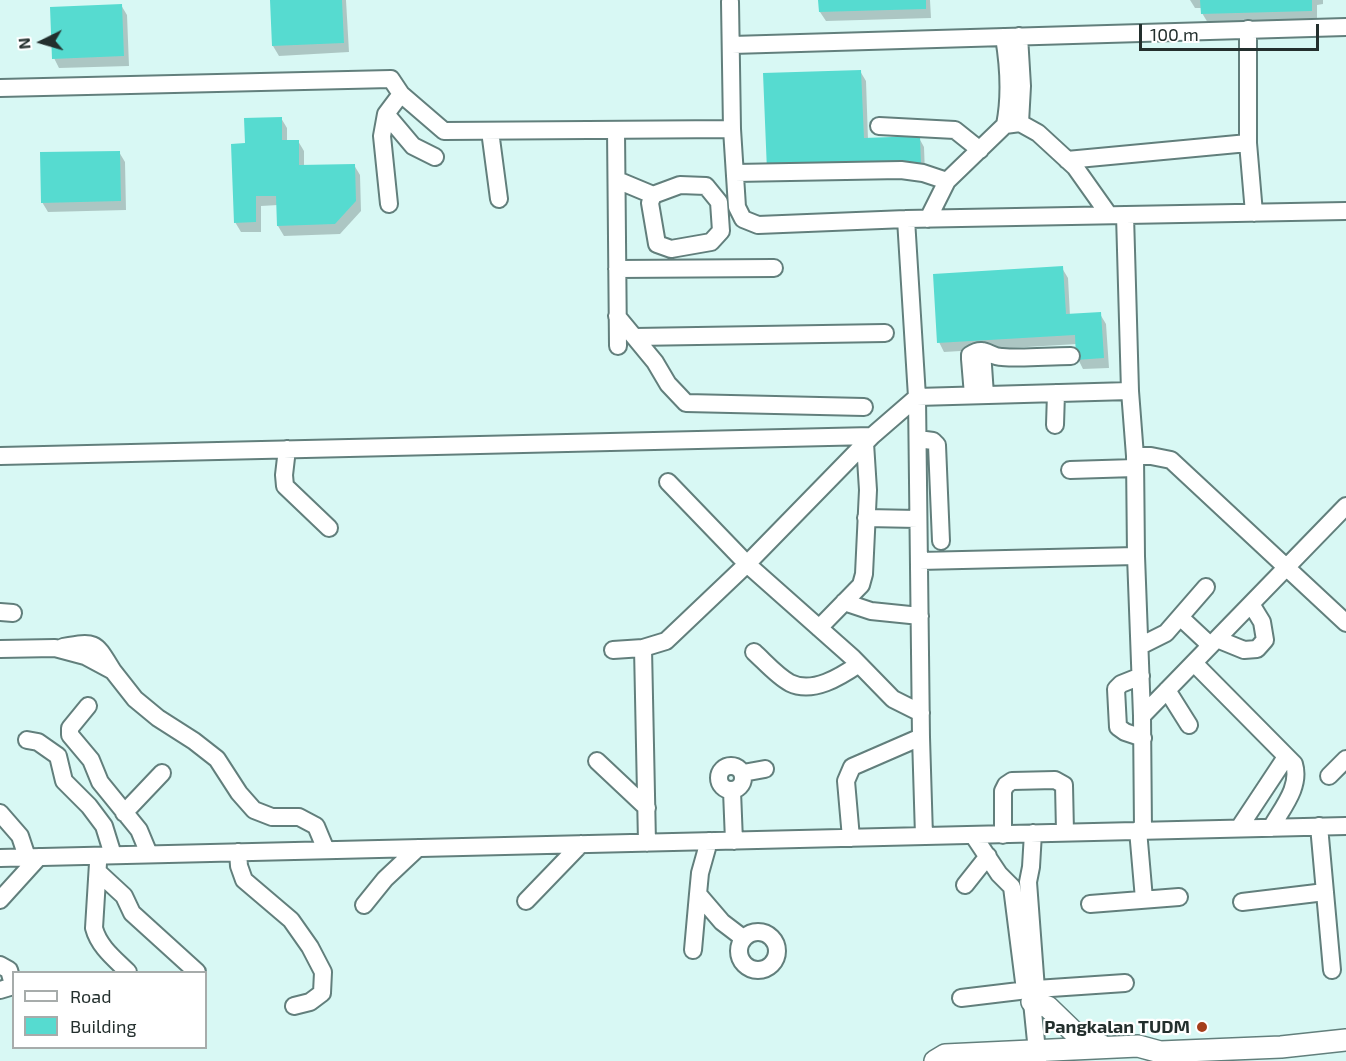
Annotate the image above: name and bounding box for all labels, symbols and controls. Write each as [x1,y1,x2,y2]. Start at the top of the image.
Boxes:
north arrow [12,12,72,72]
scale bar [1142,12,1322,50]
text: 100 m [1150,23,1199,45]
text: N [14,37,34,50]
legend [12,971,207,1049]
text: Road [70,985,111,1007]
text: Building [70,1015,137,1037]
place label: Pangkalan TUDM [1044,1016,1190,1038]
marker: Pangkalan TUDM [1195,1020,1209,1034]

